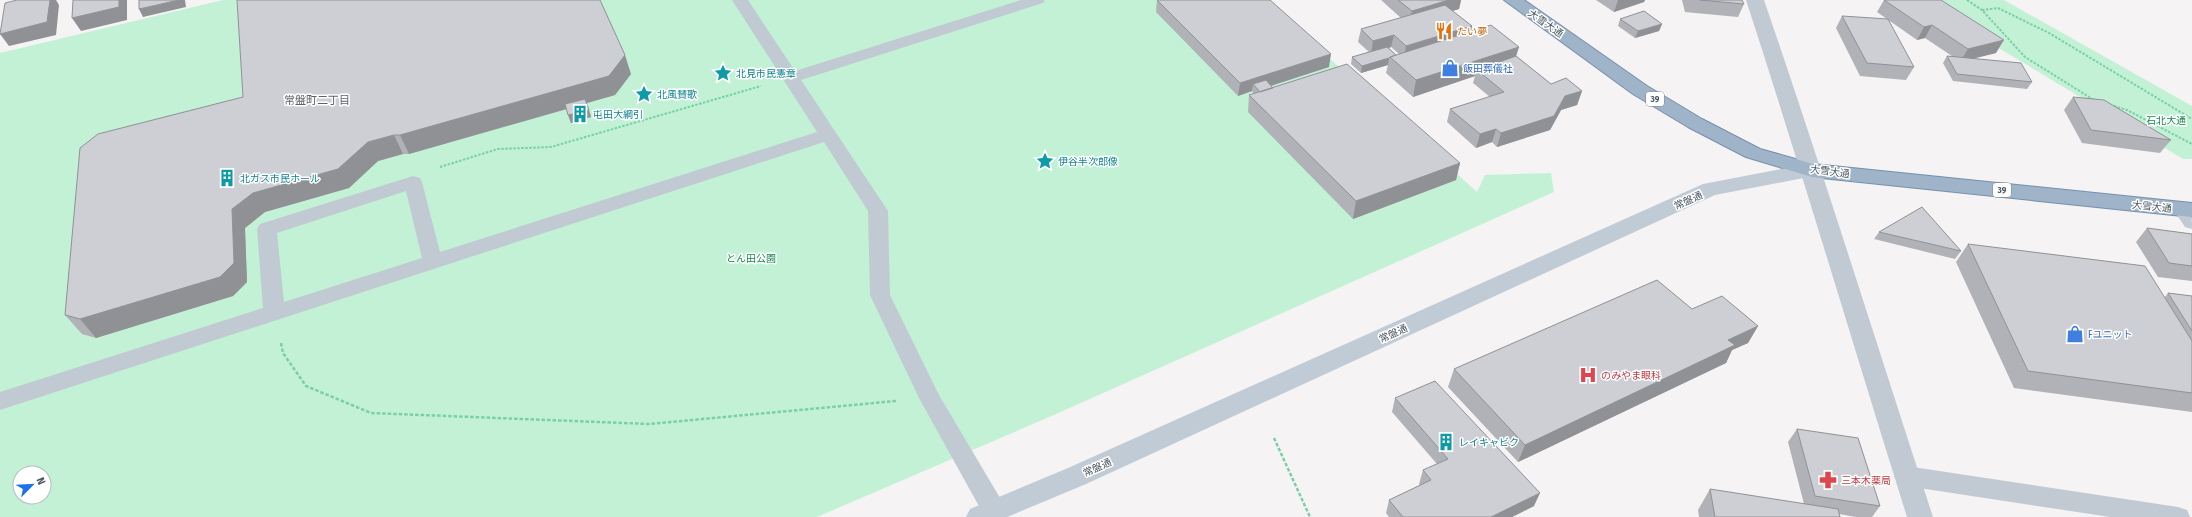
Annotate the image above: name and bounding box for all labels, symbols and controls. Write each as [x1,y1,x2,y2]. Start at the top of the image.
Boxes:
street label: 大雪大通 [1526,7,1565,40]
restaurant icon: たい夢 [1434,21,1454,41]
place label: たい夢 [1457,26,1487,38]
shop icon: 飯田葬儀社 [1440,58,1460,78]
place icon: 北見市民憲章 [713,63,733,83]
place label: 飯田葬儀社 [1463,63,1513,75]
place label: 北見市民憲章 [736,68,796,80]
place icon: 北風賛歌 [634,84,654,104]
place label: 北風賛歌 [657,89,697,101]
road number: 39 [1646,92,1664,106]
district label: 常盤町二丁目 [284,94,350,107]
building icon: 屯田大綱引 [570,104,590,124]
place label: 屯田大綱引 [593,109,643,121]
park label: 石北大通 [2146,115,2186,127]
place icon: 伊谷半次郎像 [1035,151,1055,171]
place label: 伊谷半次郎像 [1058,156,1118,168]
street label: 大雪大通 [1809,163,1851,181]
building icon: 北ガス市民ホール [217,168,237,188]
place label: 北ガス市民ホール [240,173,320,185]
road number: 39 [1993,183,2011,197]
street label: 常盤通 [1672,189,1705,212]
street label: 大雪大通 [2131,199,2172,215]
park label: とん田公園 [726,253,776,265]
street label: 常盤通 [1377,322,1410,345]
shop icon: Fユニット [2065,324,2085,344]
place label: Fユニット [2088,329,2132,341]
hospital icon: のみやま眼科 [1578,365,1598,385]
place label: のみやま眼科 [1601,370,1661,382]
building icon: レイキャビク [1436,432,1456,452]
place label: レイキャビク [1459,437,1519,449]
street label: 常盤通 [1081,456,1114,479]
north arrow [12,465,52,505]
pharmacy icon: 三本木薬局 [1818,470,1838,490]
text: N [33,475,48,487]
place label: 三本木薬局 [1841,475,1891,487]

